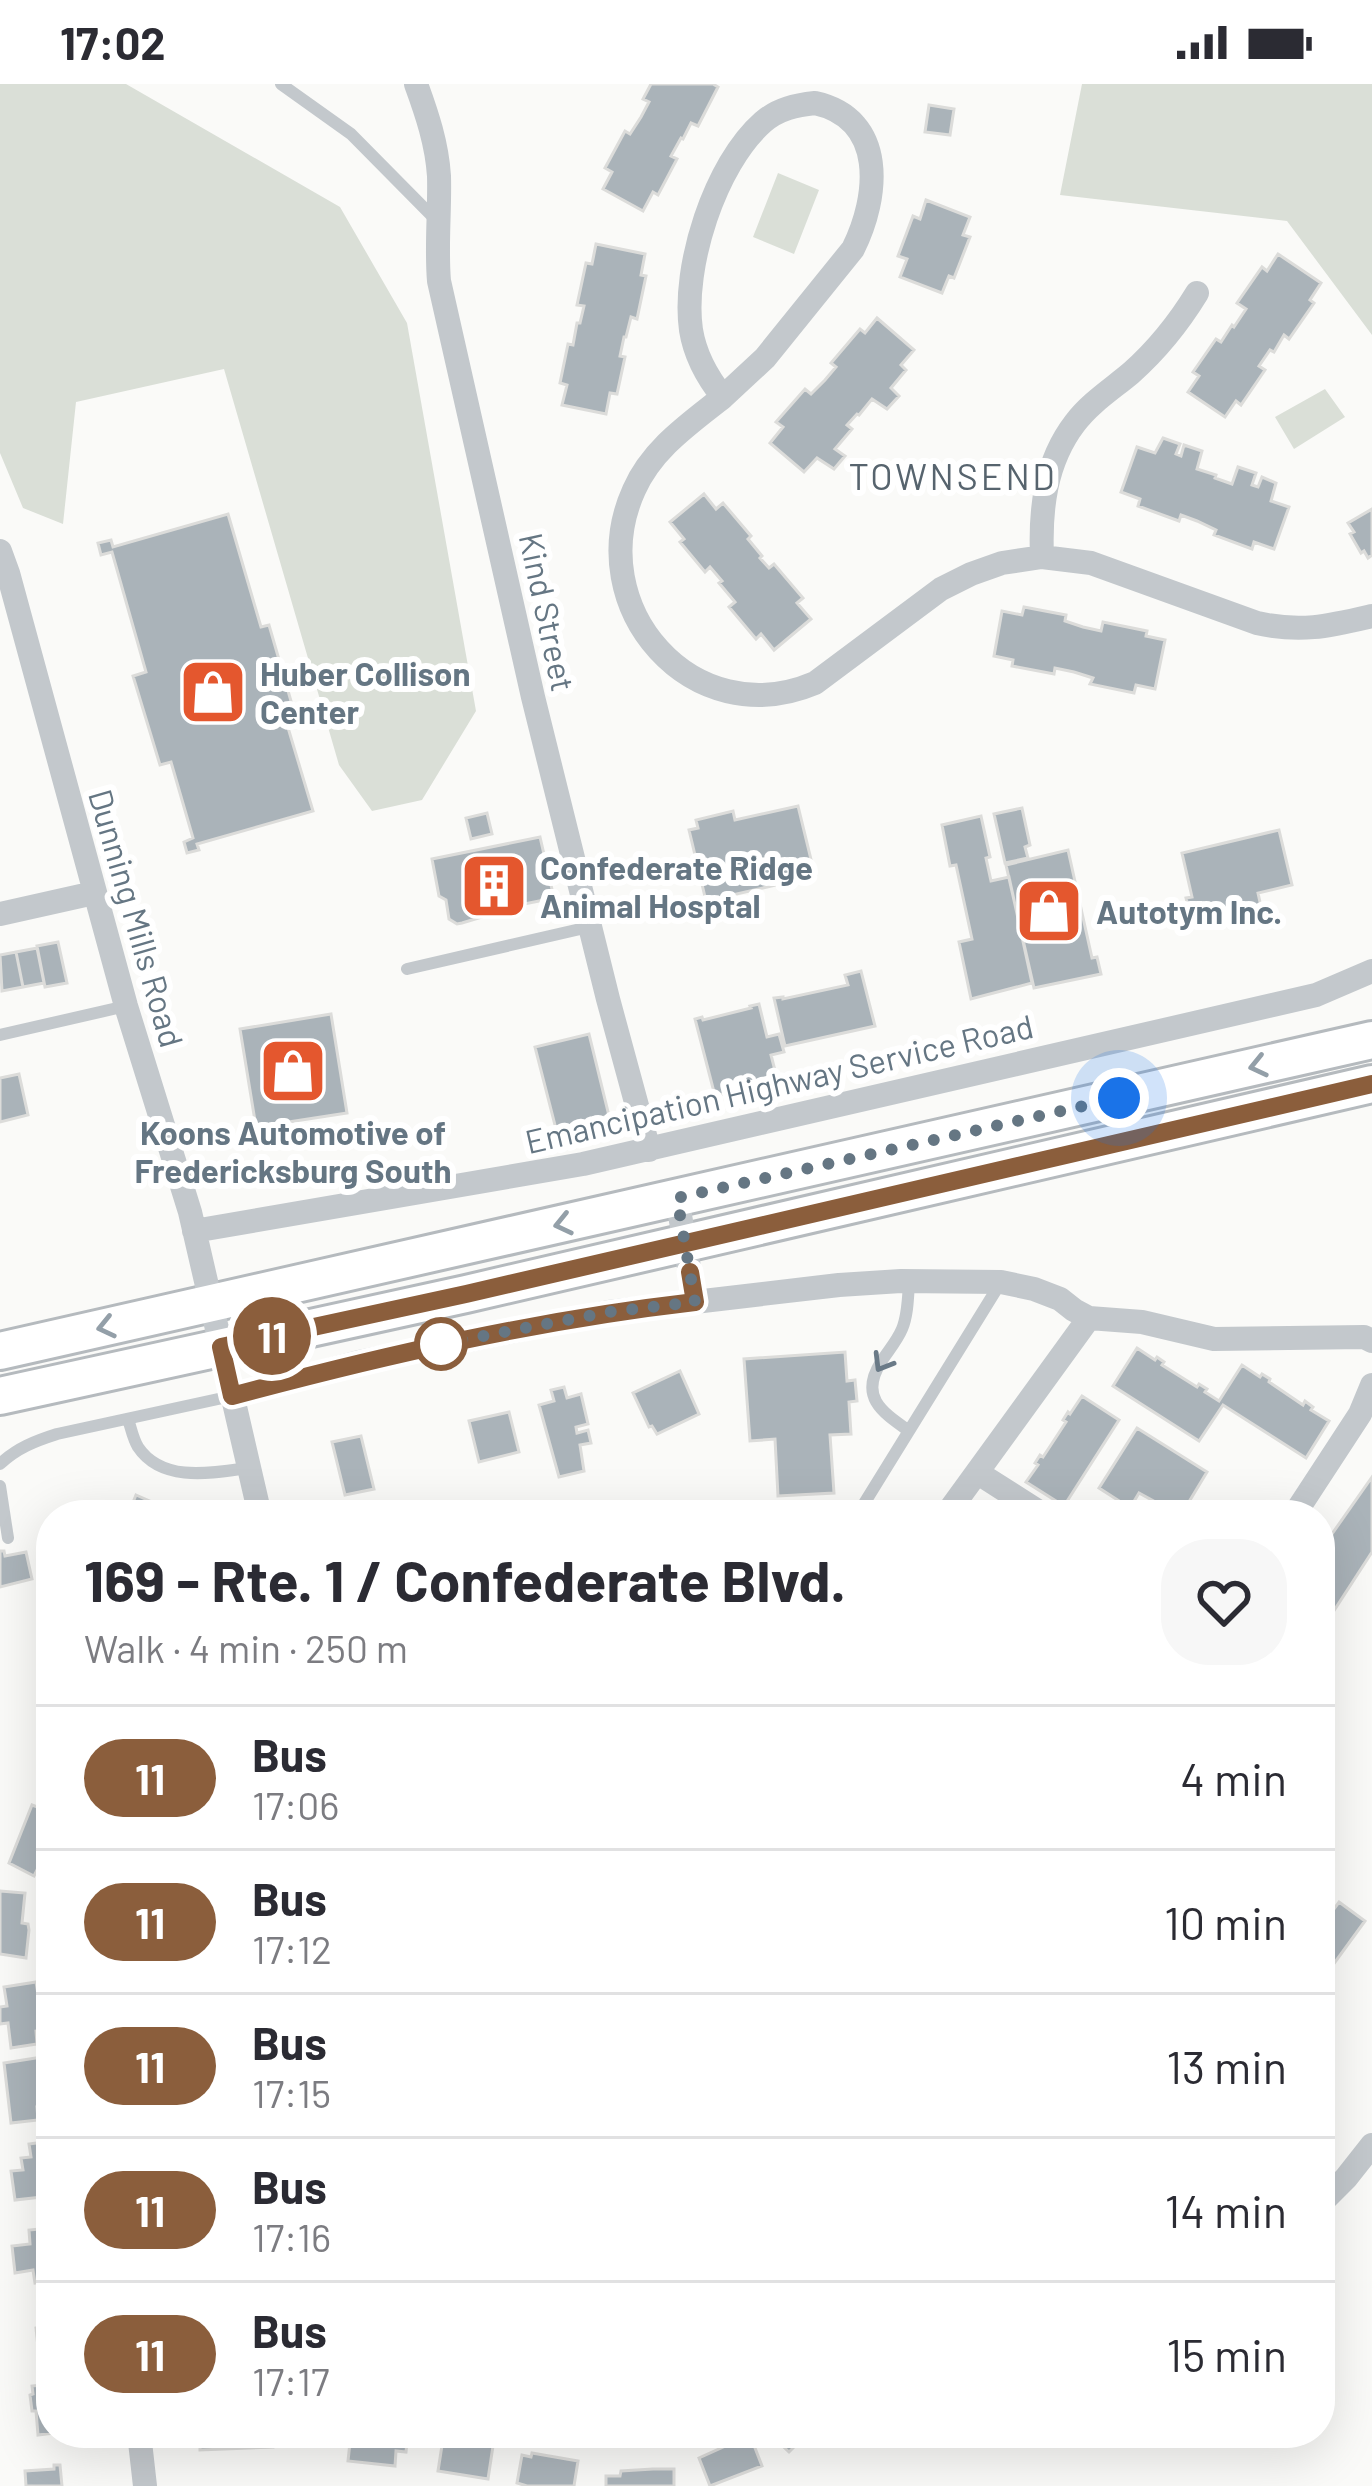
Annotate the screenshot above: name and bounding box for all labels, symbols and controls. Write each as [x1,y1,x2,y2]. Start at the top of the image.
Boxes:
text: 17:02 [60,15,165,69]
district label: TOWNSEND [848,454,1058,497]
street label: Kind Street [512,529,584,695]
place label: Huber Collison Center [260,653,470,731]
shop icon: Huber Collison Center [178,657,248,727]
street label: Dunning Mills Road [81,785,193,1051]
place label: Confederate Ridge Animal Hosptal [540,847,813,925]
building icon: Confederate Ridge Animal Hosptal [459,851,529,921]
shop icon: Autotym Inc. [1014,876,1084,946]
place label: Autotym Inc. [1096,891,1282,931]
street label: Emancipation Highway Service Road [521,1005,1037,1161]
shop icon: Koons Automotive of Fredericksburg South [258,1036,328,1106]
one-way arrow [1248,1052,1268,1077]
your location [1089,1068,1149,1128]
place label: Koons Automotive of Fredericksburg South [134,1112,452,1190]
one-way arrow [554,1210,574,1235]
line badge: 11 [218,1297,326,1375]
text: 11 [257,1311,287,1361]
one-way arrow [96,1313,117,1338]
unlabelled marker [416,1319,466,1369]
one-way arrow [874,1350,896,1372]
button: heart [1161,1539,1287,1665]
text: 169 - Rte. 1 / Confederate Blvd. [84,1545,846,1613]
text: Walk · 4 min · 250 m [84,1624,408,1671]
text: Bus [252,1727,327,1781]
text: 4 min [1180,1751,1287,1805]
text: 11 [135,1753,165,1803]
text: 17:06 [252,1781,339,1828]
text: Bus [252,1871,327,1925]
text: 10 min [1164,1895,1287,1949]
text: 11 [135,1897,165,1947]
text: 17:12 [252,1925,332,1972]
text: Bus [252,2015,327,2069]
text: 13 min [1166,2039,1287,2093]
text: 11 [135,2041,165,2091]
text: 17:15 [252,2069,331,2116]
text: Bus [252,2159,327,2213]
text: 14 min [1165,2183,1287,2237]
text: 11 [135,2185,165,2235]
text: 17:16 [252,2213,331,2260]
text: Bus [252,2303,327,2357]
text: 15 min [1166,2327,1287,2381]
text: 11 [135,2329,165,2379]
text: 17:17 [252,2357,329,2404]

